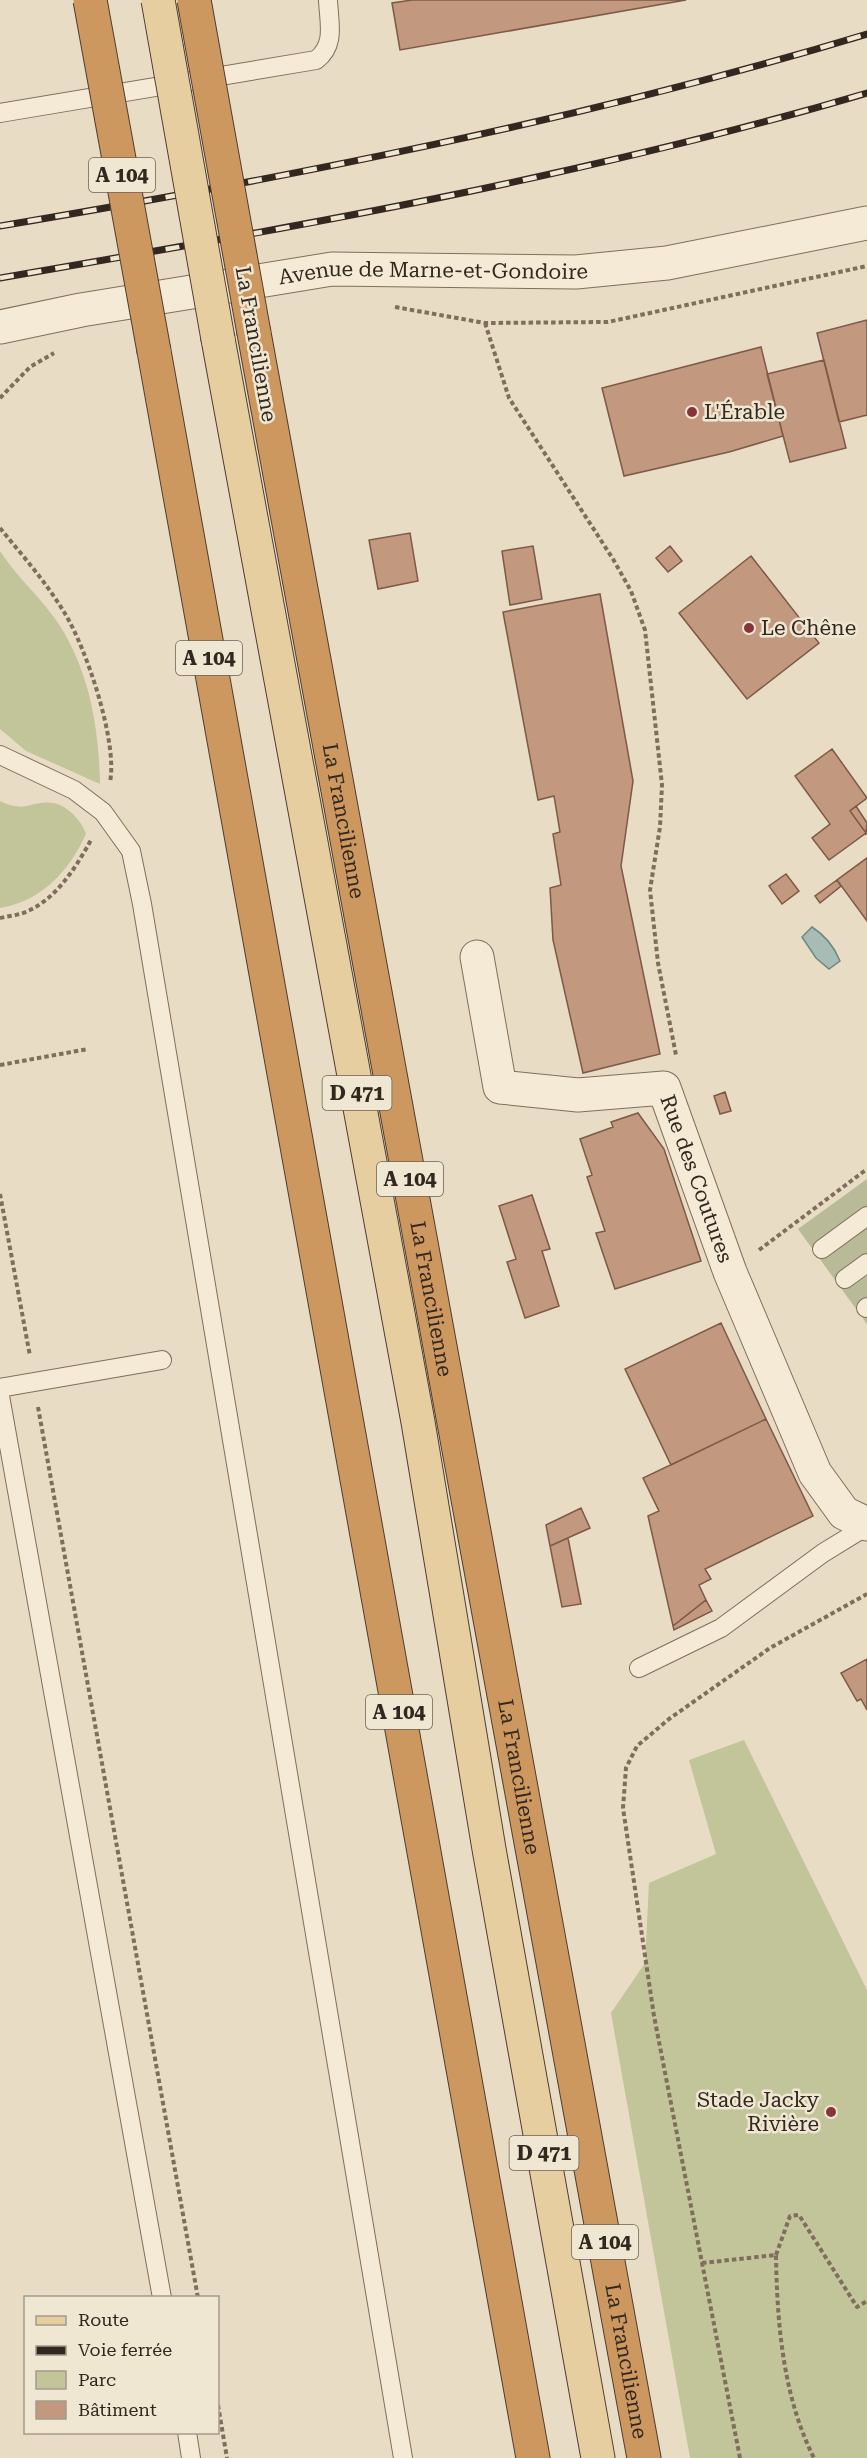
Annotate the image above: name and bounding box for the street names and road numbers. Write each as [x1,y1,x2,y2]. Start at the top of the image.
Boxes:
road number: A 104 [89,158,155,192]
street label: Avenue de Marne-et-Gondoire [277,257,589,290]
street label: La Francilienne [231,264,281,424]
road number: A 104 [176,641,242,675]
street label: La Francilienne [318,741,370,900]
road number: D 471 [322,1076,392,1110]
street label: Rue des Coutures [655,1091,738,1266]
road number: A 104 [377,1162,443,1196]
street label: La Francilienne [405,1219,457,1378]
road number: A 104 [366,1695,432,1729]
street label: La Francilienne [493,1697,545,1857]
road number: D 471 [510,2136,578,2170]
road number: A 104 [572,2225,638,2259]
street label: La Francilienne [600,2282,652,2441]

